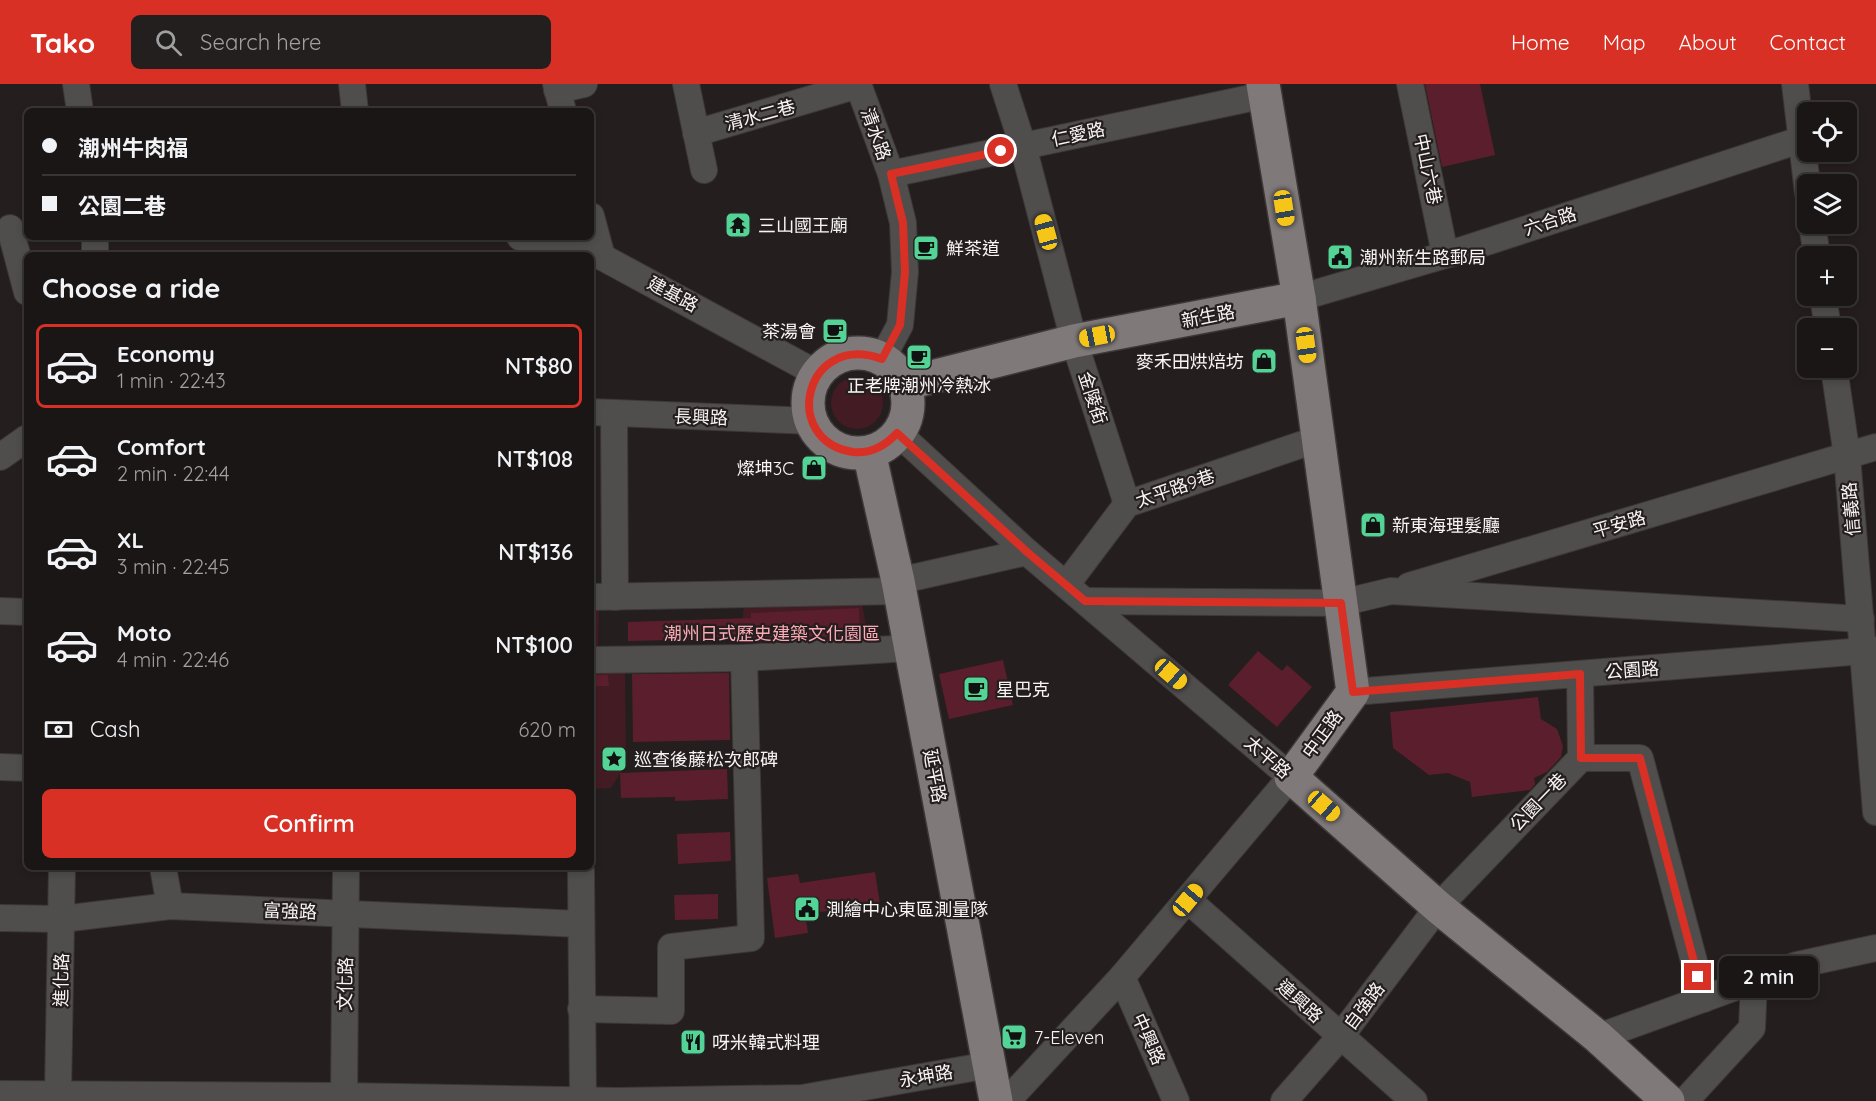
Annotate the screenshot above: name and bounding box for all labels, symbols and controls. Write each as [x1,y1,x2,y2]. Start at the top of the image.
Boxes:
search box [131,15,551,69]
text: Tako [30,25,95,60]
icon: search [152,26,185,59]
text: Search here [200,28,322,56]
text: Home [1511,29,1570,55]
text: Map [1603,29,1646,55]
text: About [1679,29,1737,55]
text: Contact [1770,29,1846,55]
street label: 清水二巷 [722,95,798,135]
map controls [1797,102,1857,378]
button: locate [1797,102,1857,162]
street label: 清水路 [856,105,896,163]
street label: 仁愛路 [1049,117,1107,151]
street label: 中山六巷 [1409,131,1447,207]
text: 潮州牛肉福 [78,134,188,162]
route start [987,137,1014,164]
button: layers [1797,174,1857,234]
car [1272,189,1296,227]
text: 公園二巷 [78,192,166,220]
street label: 六合路 [1521,202,1579,240]
temple icon: 三山國王廟 [723,210,753,240]
car [1033,212,1059,252]
place label: 三山國王廟 [758,214,848,237]
cafe icon: 鮮茶道 [911,233,941,263]
place label: 鮮茶道 [946,237,1000,260]
public building icon: 潮州新生路郵局 [1325,242,1355,272]
place label: 潮州新生路郵局 [1360,246,1486,269]
button: + [1797,246,1857,306]
text: Choose a ride [42,271,220,305]
street label: 建基路 [644,271,702,317]
street label: 新生路 [1179,300,1237,332]
cafe icon: 茶湯會 [820,316,850,346]
button: − [1797,318,1857,378]
place label: 茶湯會 [762,320,816,343]
car [1078,324,1116,348]
car [1295,326,1317,364]
icon: car [45,339,99,393]
text: Economy [117,340,215,368]
cafe icon: 正老牌潮州冷熱冰 [904,342,934,372]
shop icon: 麥禾田烘焙坊 [1249,346,1279,376]
place label: 麥禾田烘焙坊 [1136,350,1244,373]
text: NT$80 [505,352,573,380]
text: 1 min · 22:43 [117,368,226,393]
street label: 金陵街 [1074,369,1112,427]
place label: 正老牌潮州冷熱冰 [847,374,991,397]
street label: 長興路 [674,405,728,429]
icon: car [45,432,99,486]
text: Comfort [117,433,206,461]
text: NT$108 [497,445,573,473]
shop icon: 燦坤3C [799,453,829,483]
place label: 燦坤3C [737,457,794,480]
text: 2 min · 22:44 [117,461,229,486]
street label: 太平路9巷 [1132,464,1218,512]
street label: 信義路 [1837,481,1865,537]
street label: 平安路 [1590,506,1648,542]
shop icon: 新東海理髮廳 [1358,510,1388,540]
place label: 新東海理髮廳 [1392,514,1500,537]
icon: car [45,525,99,579]
text: XL [117,526,144,554]
text: NT$136 [498,538,573,566]
text: 3 min · 22:45 [117,554,229,579]
icon: car [45,618,99,672]
text: Moto [117,619,171,647]
park label: 潮州日式歷史建築文化園區 [664,622,880,645]
text: NT$100 [495,631,573,659]
text: 4 min · 22:46 [117,647,229,672]
car [1152,655,1190,693]
street label: 公園路 [1604,657,1660,683]
cafe icon: 星巴克 [961,674,991,704]
place label: 星巴克 [996,678,1050,701]
street label: 中正路 [1297,705,1347,763]
icon: cash [42,713,75,746]
text: Cash [90,715,141,743]
text: 620 m [519,717,576,742]
street label: 太平路 [1240,731,1296,783]
place icon: 巡查後藤松次郎碑 [599,744,629,774]
street label: 延平路 [919,747,951,805]
place label: 巡查後藤松次郎碑 [634,748,778,771]
street label: 公園一巷 [1505,768,1571,836]
car [1305,787,1343,825]
button: Confirm [42,789,576,858]
car [1170,880,1206,920]
public building icon: 測繪中心東區測量隊 [792,894,822,924]
place label: 測繪中心東區測量隊 [826,898,988,921]
street label: 富強路 [263,899,317,923]
street label: 進化路 [49,953,73,1007]
callout: 2 min [1719,956,1818,998]
street label: 文化路 [333,957,357,1011]
route end [1684,963,1711,990]
text: 2 min [1743,964,1794,989]
street label: 連興路 [1272,974,1328,1028]
street label: 自強路 [1339,978,1389,1034]
street label: 中興路 [1128,1010,1170,1068]
supermarket icon: 7-Eleven [999,1022,1029,1052]
place label: 7-Eleven [1034,1026,1105,1049]
restaurant icon: 呀米韓式料理 [678,1027,708,1057]
place label: 呀米韓式料理 [712,1031,820,1054]
street label: 永坤路 [897,1060,955,1092]

